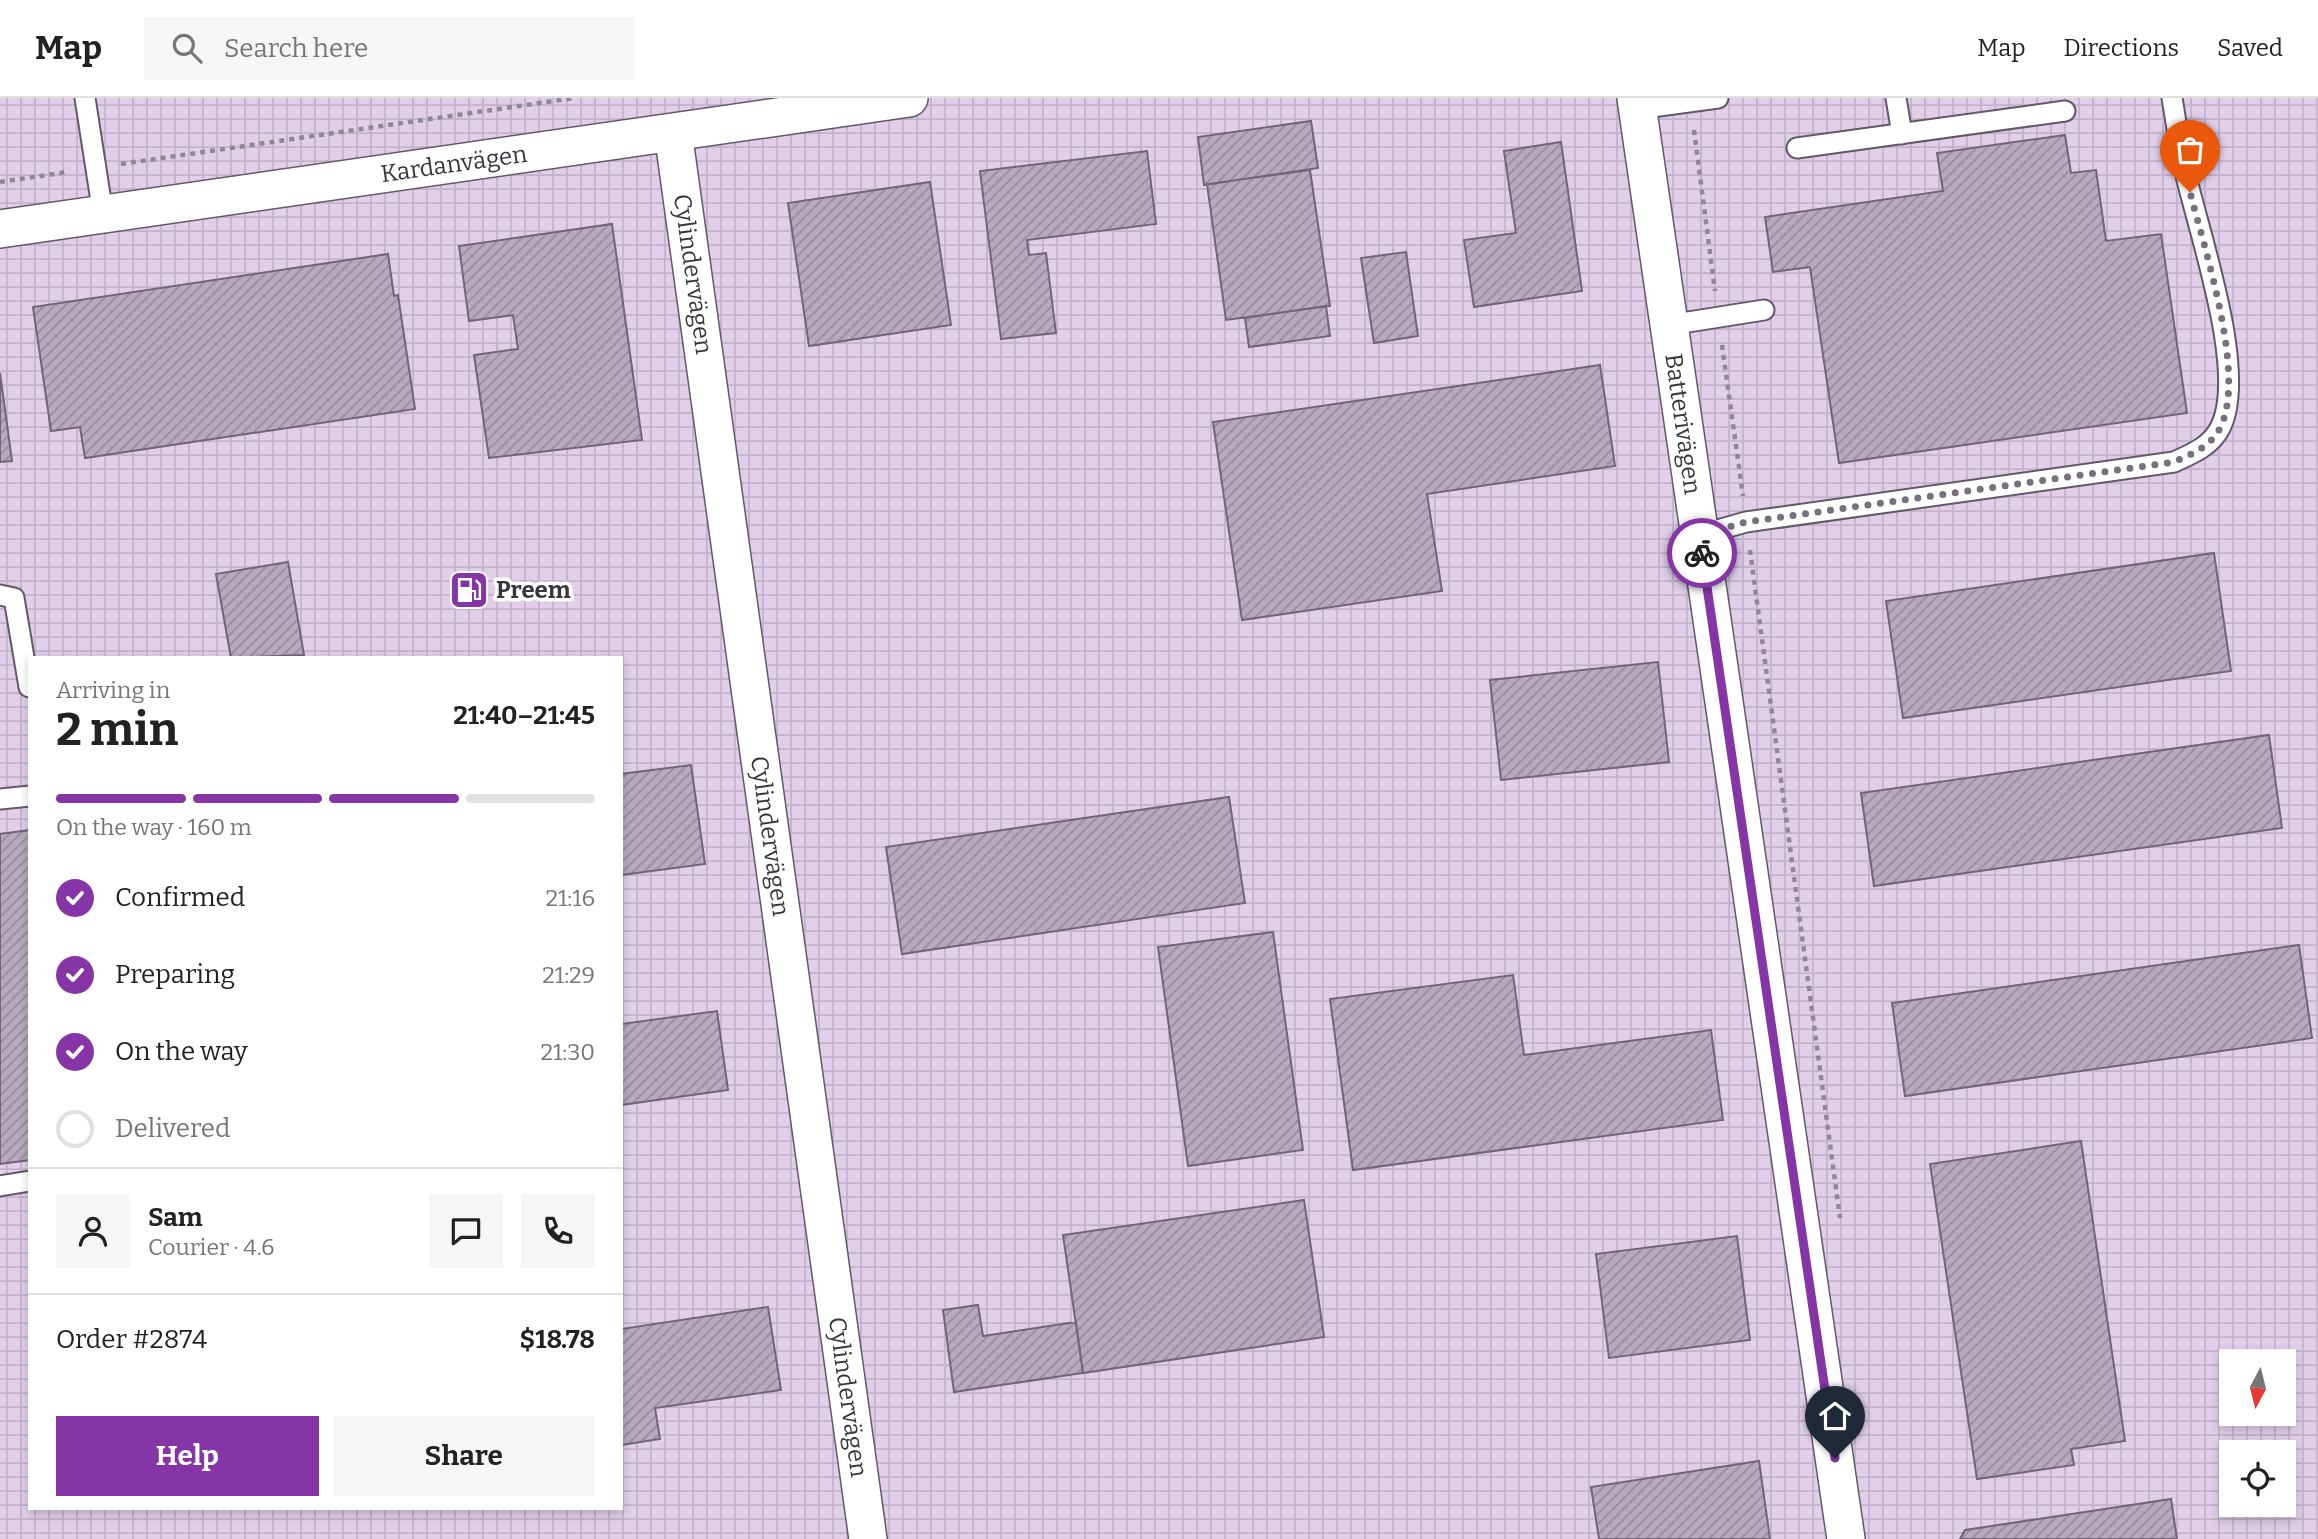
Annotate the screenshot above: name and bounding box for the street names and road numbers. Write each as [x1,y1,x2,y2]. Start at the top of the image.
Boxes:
street label: Kardanvägen [379,140,529,188]
street label: Cylindervägen [668,192,718,356]
street label: Batterivägen [1659,352,1707,496]
street label: Cylindervägen [745,754,795,918]
street label: Cylindervägen [823,1315,873,1479]

